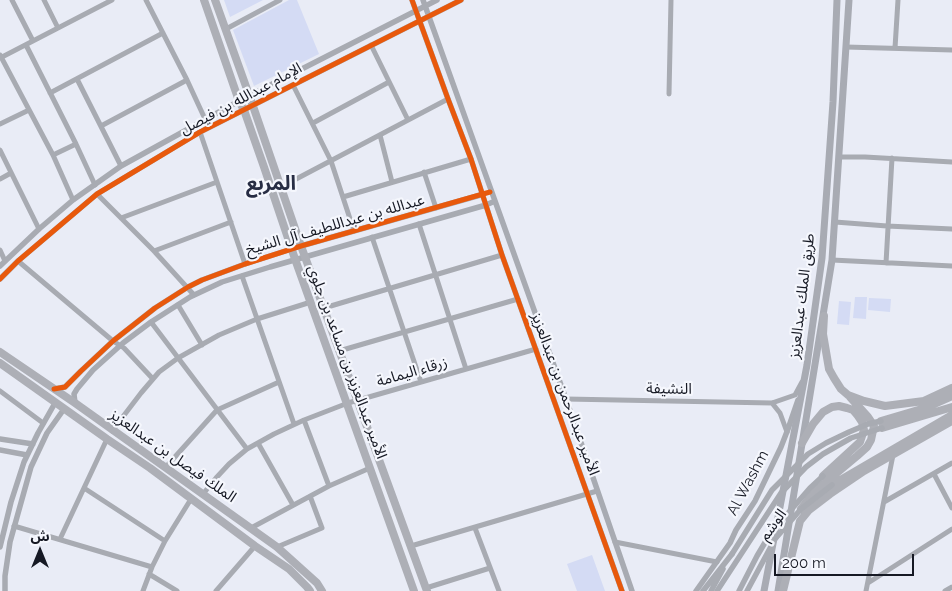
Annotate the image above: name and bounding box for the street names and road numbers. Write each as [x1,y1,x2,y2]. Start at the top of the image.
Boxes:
street label: الإمام عبدالله بن فيصل [177,59,305,139]
street label: عبدالله بن عبداللطيف آل الشيخ [244,191,426,259]
street label: طريق الملك عبدالعزيز [785,232,819,360]
street label: الأمير عبدالعزيز بن مساعد بن جلوي [303,263,391,461]
street label: الأمير عبدالرحمن بن عبدالعزيز [527,310,603,478]
street label: زرقاء اليمامة [374,353,450,391]
street label: النشيفة [646,380,692,398]
street label: الملك فيصل بن عبدالعزيز [106,406,240,506]
street label: Al Washm [723,447,773,519]
street label: الوشم [756,506,790,544]

